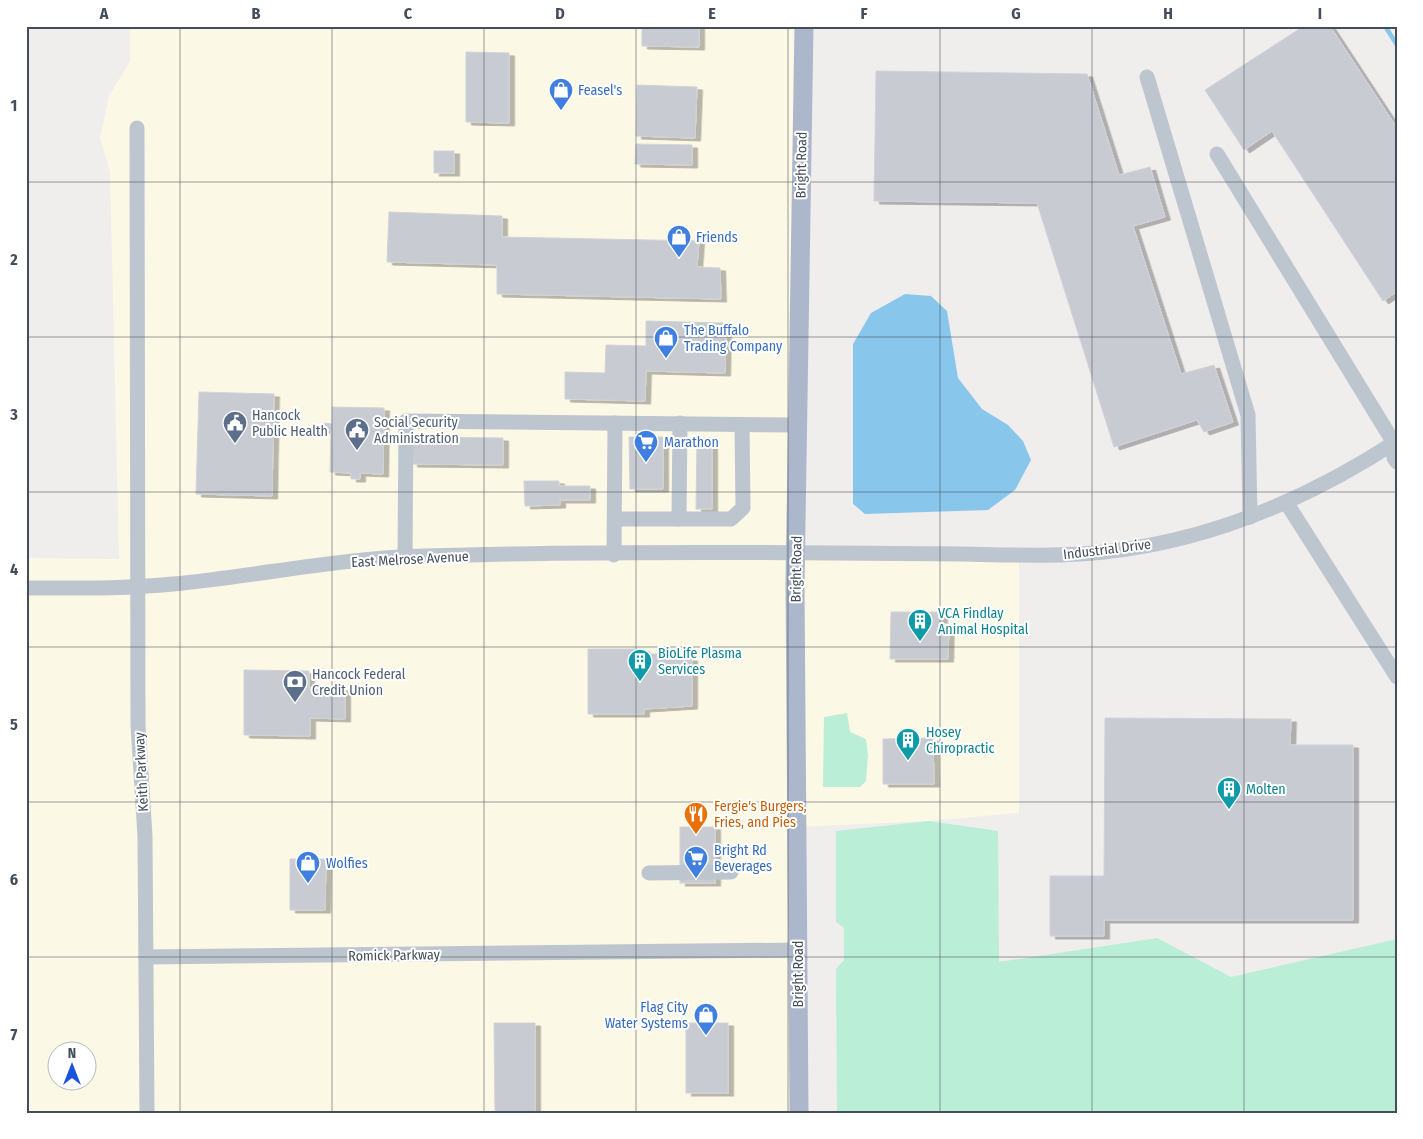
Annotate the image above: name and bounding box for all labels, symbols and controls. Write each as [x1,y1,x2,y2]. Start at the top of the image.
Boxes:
text: A [99,4,109,23]
text: B [252,4,261,23]
text: C [404,4,413,23]
text: D [555,4,565,23]
text: E [708,4,716,23]
text: F [860,4,868,23]
text: G [1011,4,1021,23]
text: H [1163,4,1173,23]
text: I [1318,4,1322,23]
shop icon: Feasel's [548,77,574,111]
place label: Feasel's [578,82,622,99]
text: 1 [11,96,17,115]
street label: Bright Road [792,131,811,199]
shop icon: Friends [666,224,692,258]
place label: Friends [696,229,738,246]
text: 2 [9,250,18,269]
place label: The Buffalo Trading Company [684,322,783,355]
shop icon: The Buffalo Trading Company [653,325,679,359]
text: 3 [9,405,18,424]
place label: Hancock Public Health [252,407,328,440]
public building icon: Hancock Public Health [222,410,248,444]
place label: Social Security Administration [374,414,459,447]
public building icon: Social Security Administration [344,417,370,451]
supermarket icon: Marathon [633,429,659,463]
place label: Marathon [664,434,719,451]
street label: Bright Road [787,535,806,603]
street label: Industrial Drive [1062,536,1152,563]
street label: East Melrose Avenue [351,548,469,571]
text: 4 [10,560,18,579]
place label: VCA Findlay Animal Hospital [938,605,1029,638]
building icon: VCA Findlay Animal Hospital [907,608,933,642]
place label: BioLife Plasma Services [658,645,742,678]
building icon: BioLife Plasma Services [627,648,653,682]
place label: Hancock Federal Credit Union [312,666,406,699]
bank icon: Hancock Federal Credit Union [282,669,308,703]
text: 5 [10,715,18,734]
place label: Hosey Chiropractic [926,724,995,757]
building icon: Hosey Chiropractic [895,727,921,761]
street label: Keith Parkway [131,731,152,812]
building icon: Molten [1216,776,1242,810]
place label: Molten [1246,781,1286,798]
place label: Fergie's Burgers, Fries, and Pies [714,798,807,831]
restaurant icon: Fergie's Burgers, Fries, and Pies [683,801,709,835]
place label: Bright Rd Beverages [714,842,772,875]
supermarket icon: Bright Rd Beverages [683,845,709,879]
shop icon: Wolfies [295,850,321,884]
place label: Wolfies [326,855,368,872]
text: 6 [10,870,18,889]
street label: Bright Road [790,941,807,1007]
street label: Romick Parkway [348,946,441,965]
place label: Flag City Water Systems [605,999,689,1032]
shop icon: Flag City Water Systems [693,1002,719,1036]
text: 7 [11,1025,18,1044]
north arrow [48,1042,98,1092]
text: N [68,1045,76,1062]

